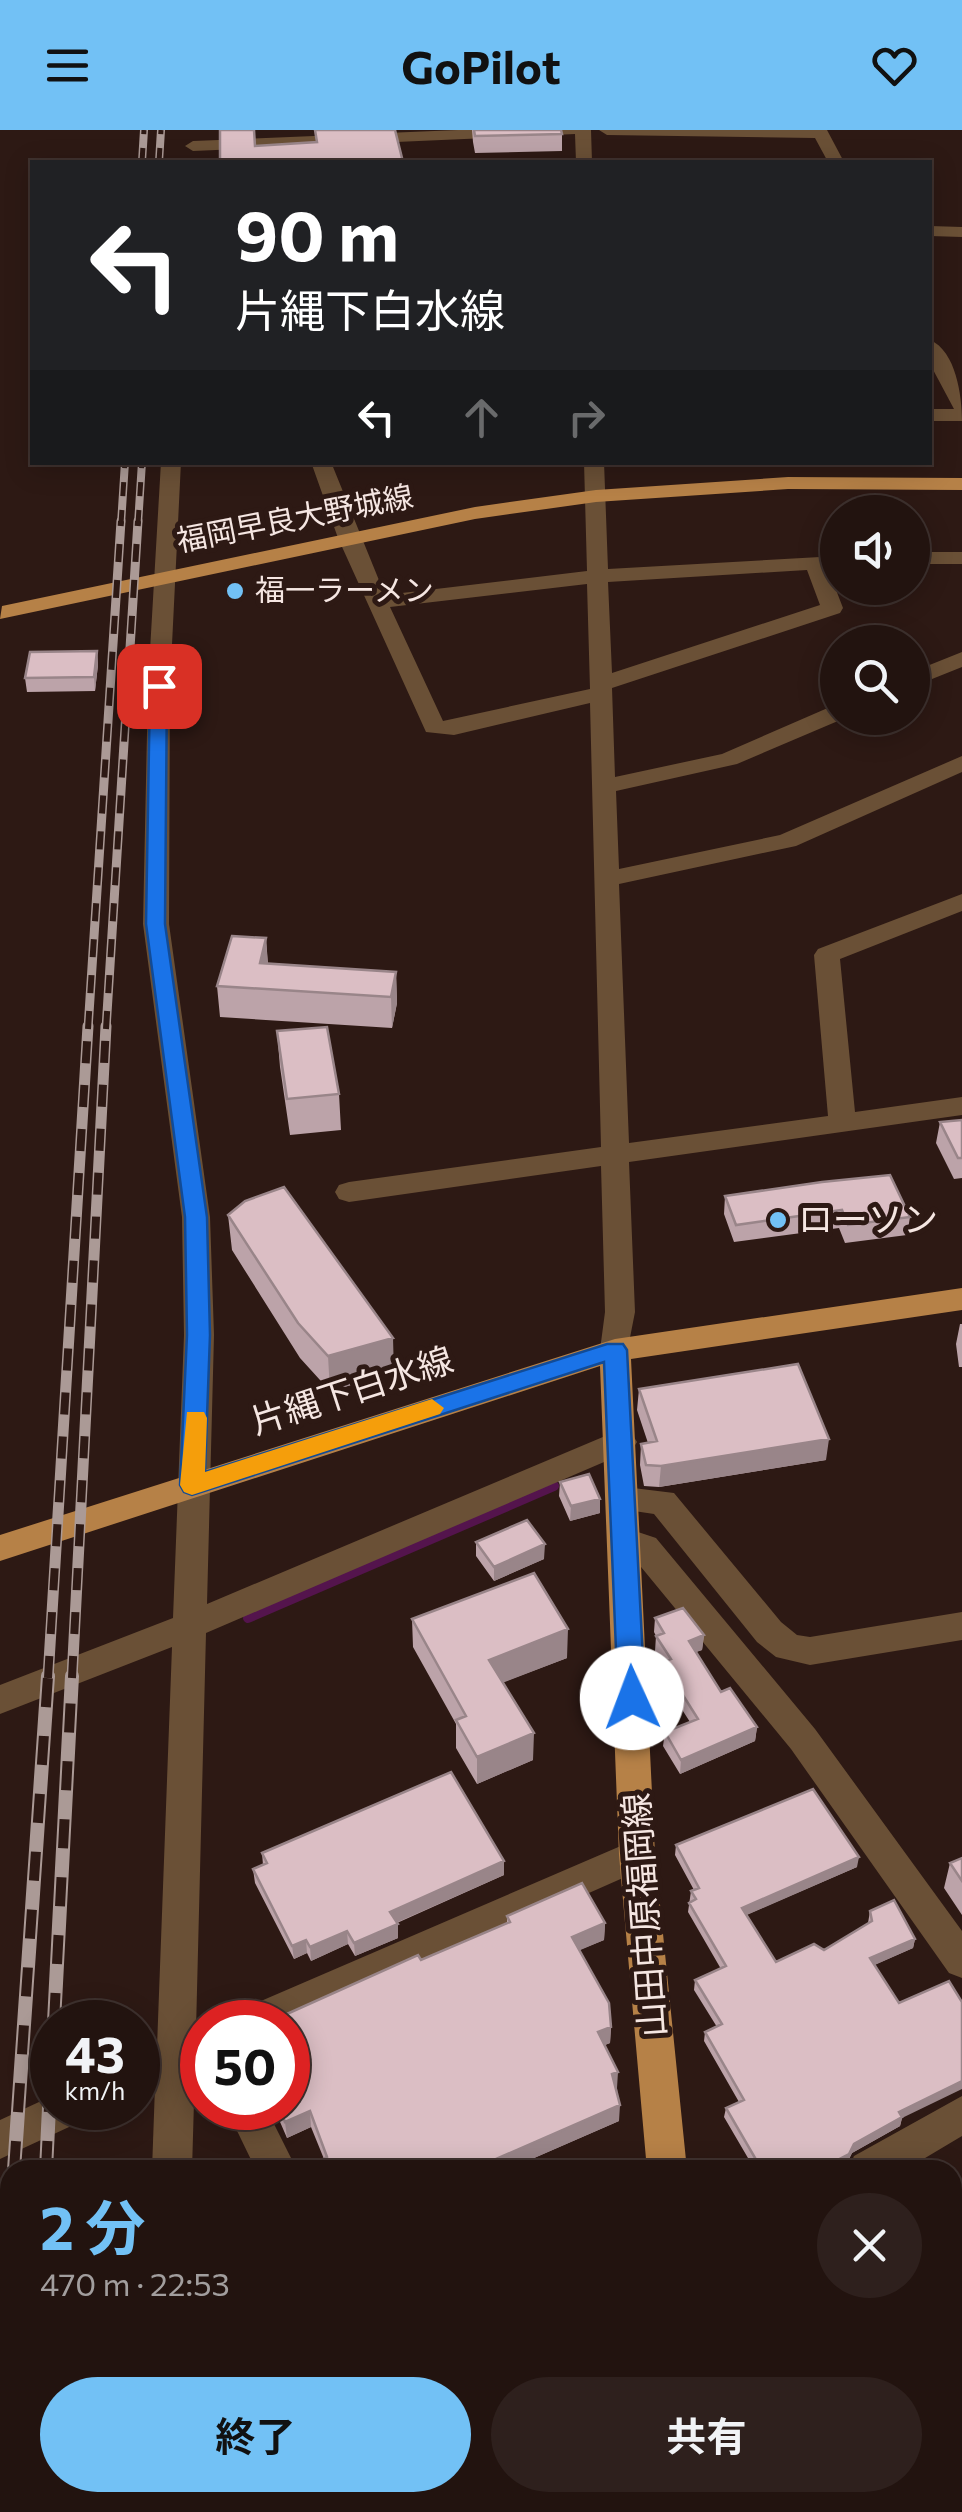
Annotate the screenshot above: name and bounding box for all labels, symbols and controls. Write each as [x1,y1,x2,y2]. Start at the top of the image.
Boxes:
icon: menu [40,38,95,93]
text: GoPilot [401,38,561,93]
icon: heart [867,38,922,93]
text: 90 m [235,190,399,275]
icon: left [70,200,200,330]
text: 片縄下白水線 [235,281,505,336]
icon: left [349,390,404,445]
icon: ahead [454,390,509,445]
icon: right [559,390,614,445]
street label: 福岡早良大野城線 [173,475,416,558]
map controls [820,495,930,735]
button: sound [820,495,930,605]
place label: 福一ラーメン [255,570,434,607]
marker: 福一ラーメン [224,580,246,602]
button: search [820,625,930,735]
pin [117,644,202,729]
icon: arrive [132,659,187,714]
place label: ローソン [798,1196,938,1239]
marker: ローソン [767,1209,789,1231]
street label: 片縄下白水線 [245,1336,458,1442]
position arrow [580,1646,684,1750]
street label: 山田中原福岡線 [613,1791,672,2039]
speed limit sign: 50 [180,2000,310,2130]
text: 43 [65,2022,125,2083]
text: km/h [65,2075,125,2105]
text: 2 分 [40,2189,146,2262]
button: close [817,2193,922,2298]
text: 470 m · 22:53 [40,2263,230,2303]
button: 終了 [40,2377,471,2492]
button: 共有 [491,2377,922,2492]

